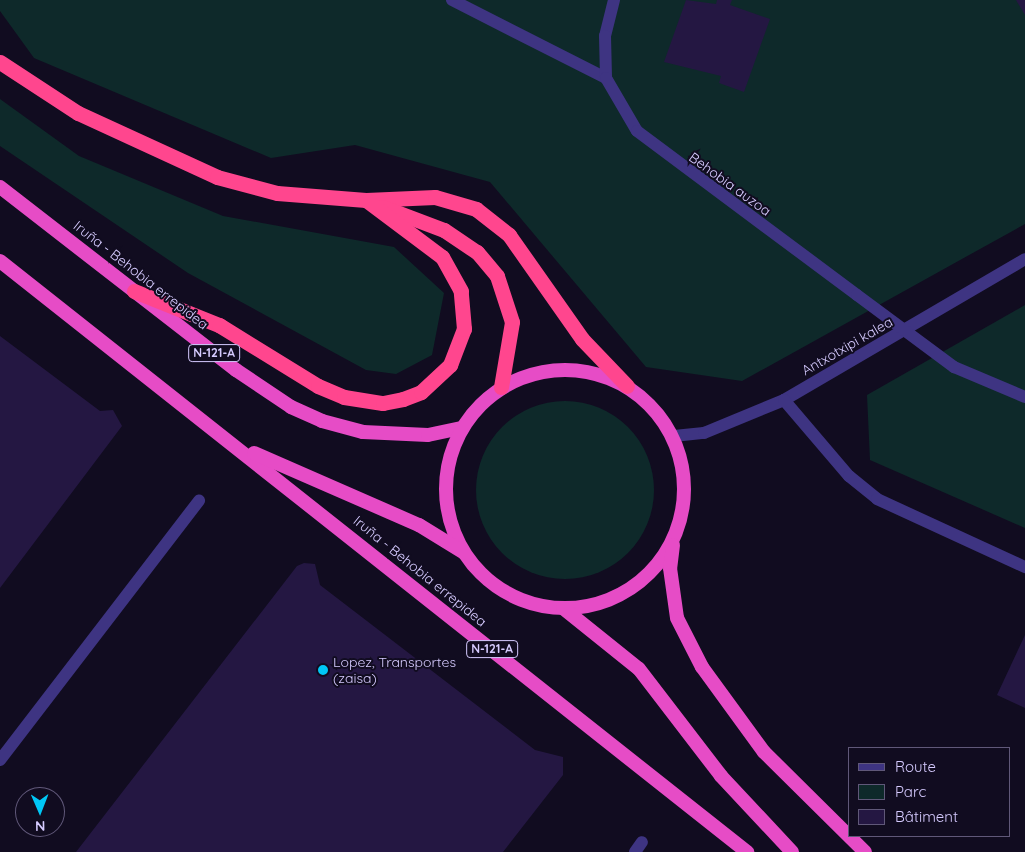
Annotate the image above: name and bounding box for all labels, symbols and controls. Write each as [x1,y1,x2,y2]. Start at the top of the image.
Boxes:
street label: Behobia auzoa [686,149,774,219]
street label: Iruña - Behobia errepidea [70,217,212,333]
street label: Antxotxipi kalea [799,313,895,379]
road number: N-121-A [188,343,240,362]
street label: Iruña - Behobia errepidea [350,512,490,630]
road number: N-121-A [466,640,518,659]
place label: Lopez, Transportes (zaisa) [333,654,456,686]
marker: Lopez, Transportes (zaisa) [317,664,329,676]
legend [848,747,1010,837]
text: Route [895,757,936,776]
text: Parc [895,782,926,801]
north arrow [15,787,65,837]
text: Bâtiment [895,807,958,826]
text: N [35,817,46,835]

